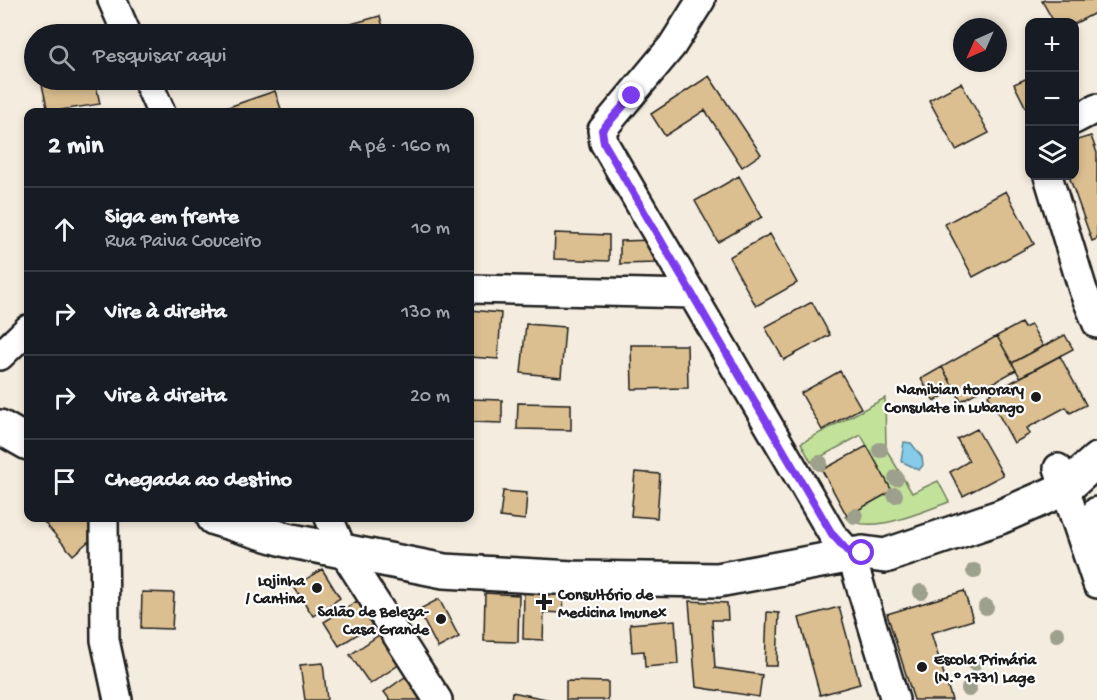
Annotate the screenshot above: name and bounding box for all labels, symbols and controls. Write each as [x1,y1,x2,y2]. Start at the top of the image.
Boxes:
north arrow [953,18,1007,72]
map controls [1025,18,1079,180]
button: + [1025,18,1079,72]
search box [24,24,474,90]
icon: search [45,41,78,74]
text: Pesquisar aqui [93,44,227,70]
button: − [1025,72,1079,126]
route end [618,82,644,108]
button: layers [1025,126,1079,180]
text: 2 min [48,132,103,163]
text: A pé · 160 m [349,136,450,159]
text: Siga em frente [105,205,239,231]
icon: ahead [48,213,81,246]
text: 10 m [412,218,450,241]
text: Rua Paiva Couceiro [105,231,261,254]
icon: right [48,297,81,330]
text: Vire à direita [105,300,227,326]
text: 130 m [401,302,450,325]
icon: right [48,381,81,414]
place label: Namibian Honorary Consulate in Lubango [883,382,1025,419]
text: Vire à direita [105,384,227,410]
text: 20 m [410,386,450,409]
marker: Namibian Honorary Consulate in Lubango [1029,390,1043,404]
icon: arrive [48,465,81,498]
text: Chegada ao destino [105,468,292,494]
route start [848,539,874,565]
place label: Lojinha / Cantina [245,573,306,610]
marker: Lojinha / Cantina [310,581,324,595]
place label: Consultório de Medicina Imunex [557,587,667,624]
marker: Consultório de Medicina Imunex [535,593,553,611]
place label: Salão de Beleza- Casa Grande [318,604,430,641]
marker: Salão de Beleza- Casa Grande [434,612,448,626]
place label: Escola Primária (N.º 1731) Lage [934,652,1037,689]
marker: Escola Primária (N.º 1731) Lage [915,660,929,674]

